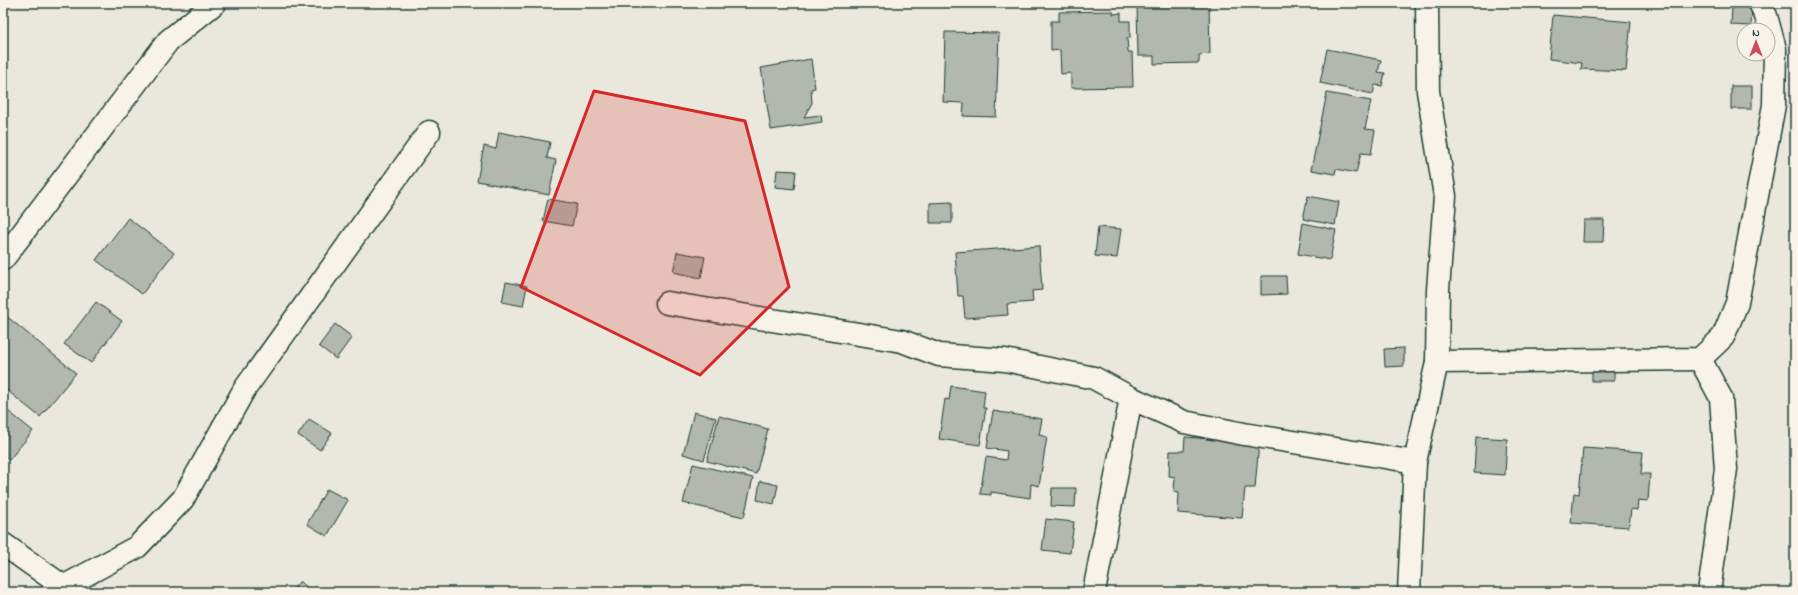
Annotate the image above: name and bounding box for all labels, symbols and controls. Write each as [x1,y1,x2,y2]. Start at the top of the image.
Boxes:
north arrow [1736,22,1776,62]
text: N [1752,25,1760,41]

